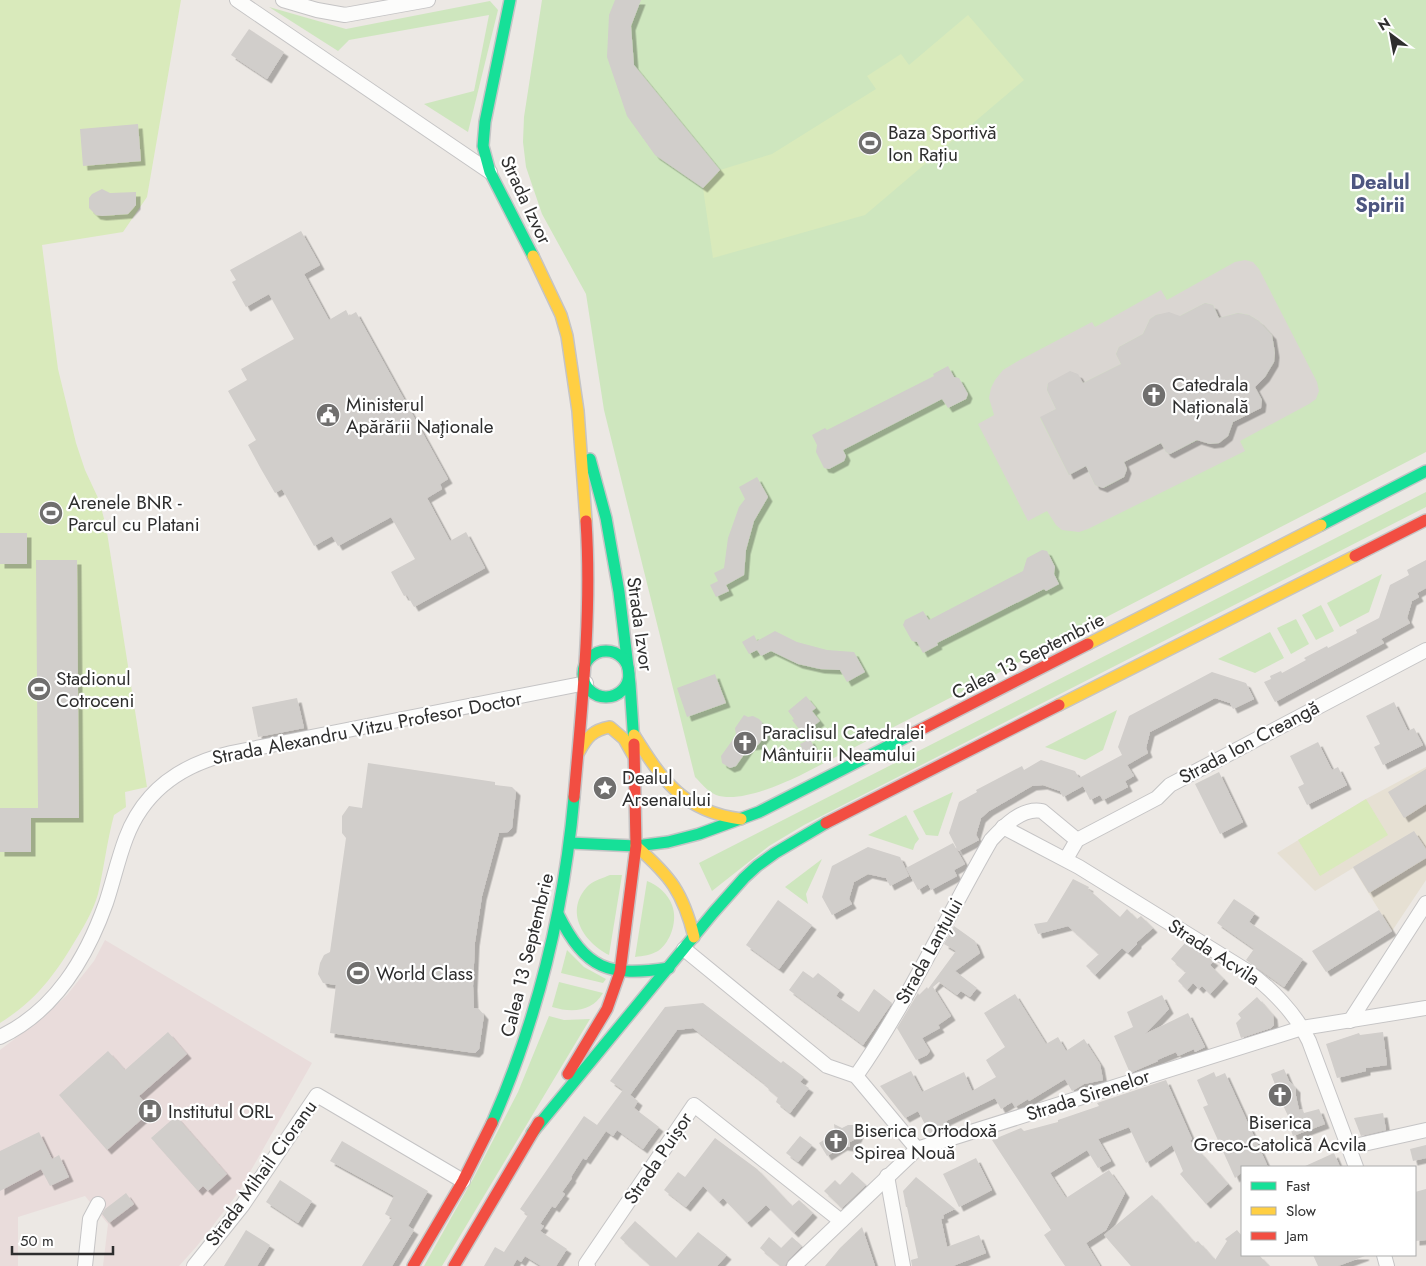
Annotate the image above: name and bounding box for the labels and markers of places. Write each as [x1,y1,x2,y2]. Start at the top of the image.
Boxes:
place label: Baza Sportivă Ion Rațiu [888,119,997,168]
sports icon: Baza Sportivă Ion Rațiu [857,130,883,156]
place label: Catedrala Națională [1172,371,1249,420]
church icon: Catedrala Națională [1141,382,1167,408]
place label: Ministerul Apărării Naţionale [346,391,494,440]
public building icon: Ministerul Apărării Naţionale [315,402,341,428]
place label: Arenele BNR - Parcul cu Platani [68,489,200,538]
sports icon: Arenele BNR - Parcul cu Platani [38,500,64,526]
place label: Stadionul Cotroceni [56,665,134,714]
sports icon: Stadionul Cotroceni [26,676,52,702]
place label: Paraclisul Catedralei Mântuirii Neamului [762,719,925,768]
church icon: Paraclisul Catedralei Mântuirii Neamului [732,730,758,756]
place label: Dealul Arsenalului [622,764,711,813]
place icon: Dealul Arsenalului [592,775,618,801]
sports icon: World Class [345,960,371,986]
place label: World Class [376,960,473,987]
church icon: Biserica Greco-Catolică Acvila [1267,1082,1293,1108]
hospital icon: Institutul ORL [137,1098,163,1124]
place label: Institutul ORL [168,1098,274,1125]
place label: Biserica Greco-Catolică Acvila [1193,1109,1367,1158]
place label: Biserica Ortodoxă Spirea Nouă [854,1117,997,1166]
church icon: Biserica Ortodoxă Spirea Nouă [823,1128,849,1154]

